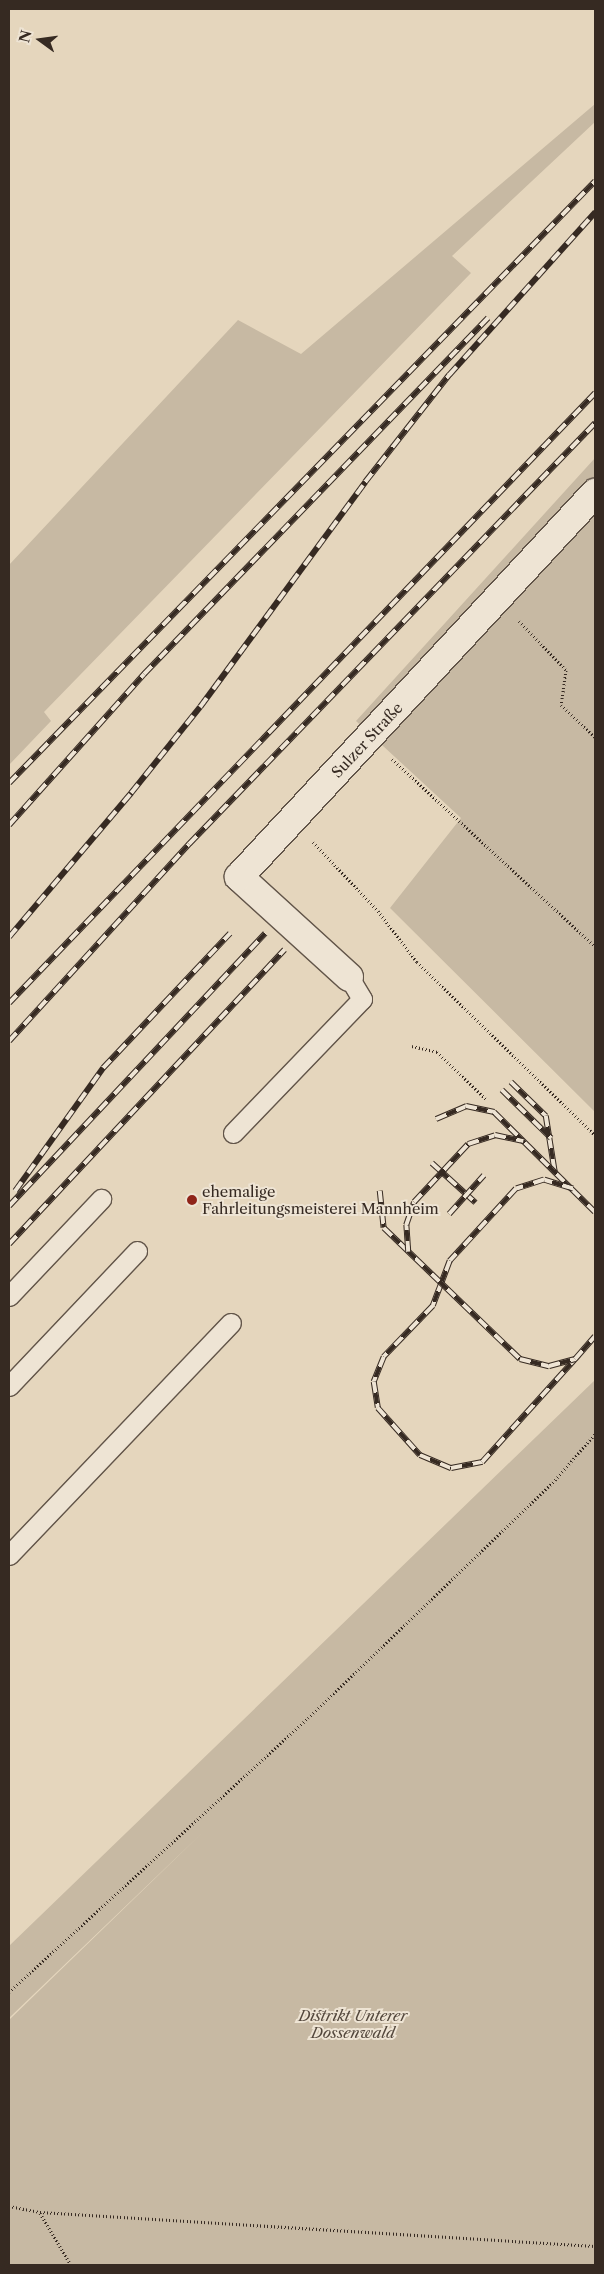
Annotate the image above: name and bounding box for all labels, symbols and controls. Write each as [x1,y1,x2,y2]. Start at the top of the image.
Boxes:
north arrow [15,15,65,65]
text: N [15,28,36,44]
street label: Sulzer Straße [328,699,406,781]
place label: ehemalige Fahrleitungsmeisterei Mannheim [202,1182,439,1217]
marker: ehemalige Fahrleitungsmeisterei Mannheim [186,1194,198,1206]
park label: Distrikt Unterer Dossenwald [299,2006,407,2041]

